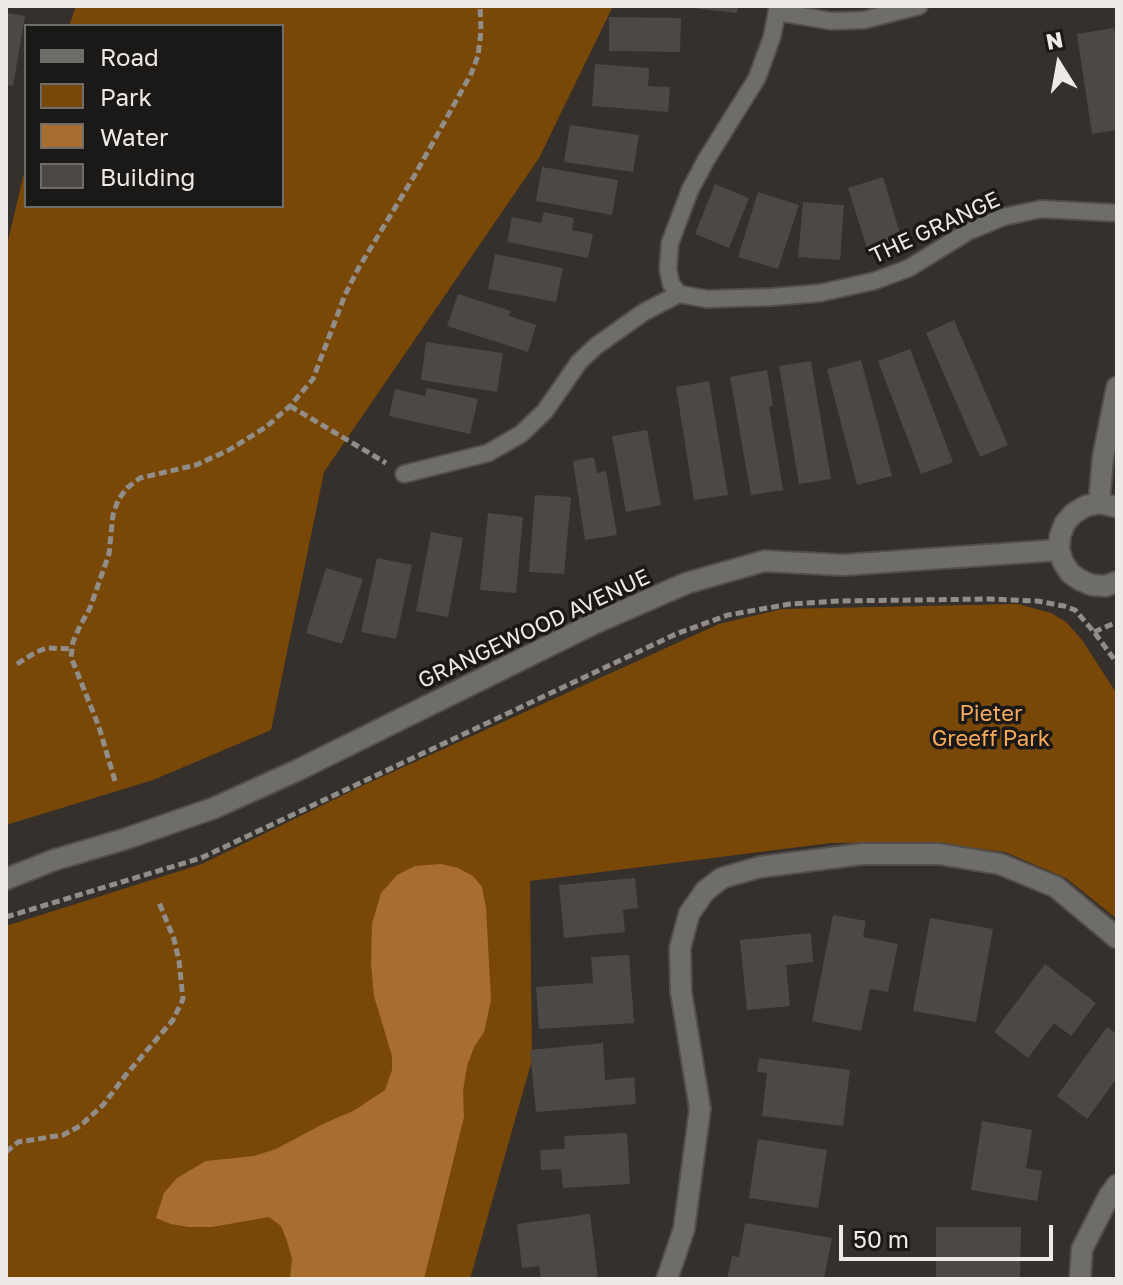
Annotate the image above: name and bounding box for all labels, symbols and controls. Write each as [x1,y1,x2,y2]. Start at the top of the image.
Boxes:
legend [24,24,284,208]
north arrow [1019,24,1099,104]
text: N [1044,25,1065,55]
text: Road [100,42,159,71]
text: Park [100,82,152,111]
text: Water [100,122,168,151]
text: Building [100,162,195,191]
street label: THE GRANGE [866,186,1004,270]
street label: GRANGEWOOD AVENUE [414,564,654,694]
park label: Pieter Greeff Park [932,701,1050,752]
scale bar [843,1209,1057,1259]
text: 50 m [853,1224,909,1253]

